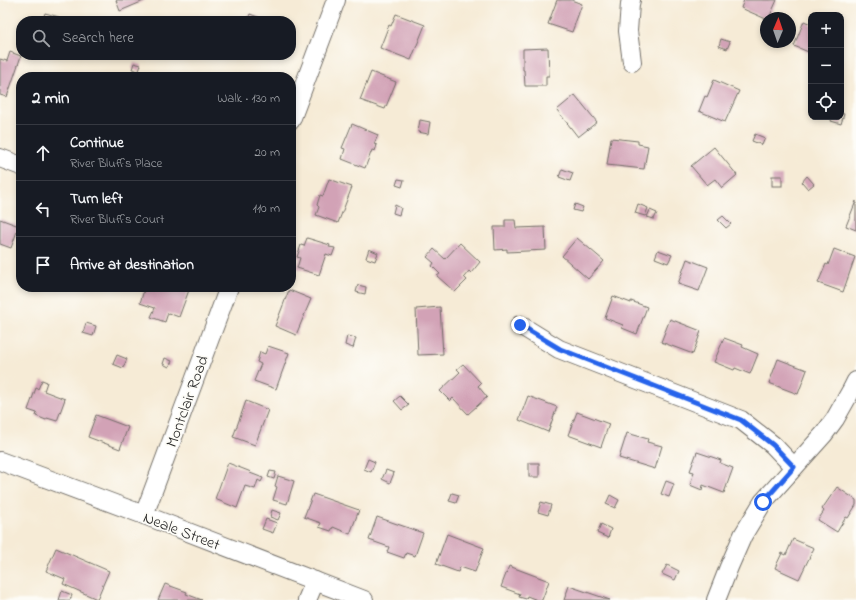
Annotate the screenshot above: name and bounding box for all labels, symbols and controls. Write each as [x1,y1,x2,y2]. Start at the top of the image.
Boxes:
north arrow [760,12,796,48]
map controls [808,12,844,120]
button: + [808,12,844,48]
search box [16,16,296,60]
icon: search [30,27,52,49]
text: Search here [62,27,134,49]
button: − [808,48,844,84]
button: locate [808,84,844,120]
text: 2 min [32,86,69,111]
text: Walk · 130 m [217,89,280,108]
text: Continue [70,132,124,154]
icon: ahead [32,142,54,164]
text: 20 m [255,143,280,162]
text: River Bluffs Place [70,154,162,173]
text: Turn left [70,188,123,210]
icon: left [32,198,54,220]
text: 110 m [253,199,280,218]
text: River Bluffs Court [70,210,164,229]
icon: arrive [32,254,54,276]
text: Arrive at destination [70,254,194,276]
route end [511,316,529,334]
street label: Montclair Road [160,352,216,451]
route start [754,493,772,511]
street label: Neale Street [139,506,224,558]

